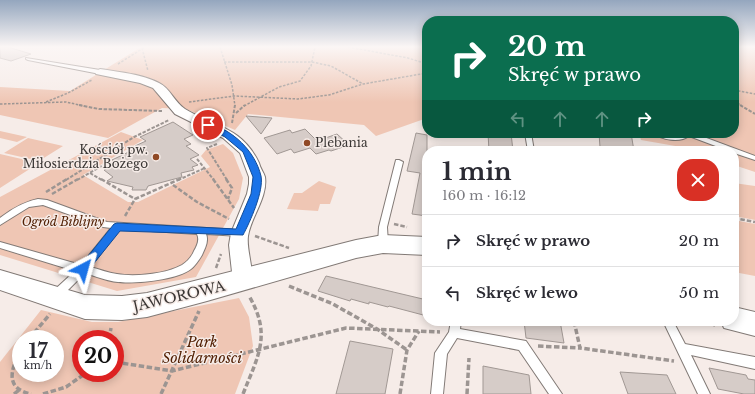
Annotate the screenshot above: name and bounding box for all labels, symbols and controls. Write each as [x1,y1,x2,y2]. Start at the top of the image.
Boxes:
text: 20 m [508,29,586,64]
icon: right [442,32,494,84]
text: Skręć w prawo [508,64,641,86]
pin [191,108,225,142]
icon: left [507,108,529,130]
icon: ahead [549,108,571,130]
icon: ahead [591,108,613,130]
icon: right [633,108,655,130]
icon: arrive [197,114,219,136]
place label: Plebania [315,135,368,150]
marker: Plebania [302,138,312,148]
place label: Kościół pw. Miłosierdzia Bożego [23,142,148,171]
marker: Kościół pw. Miłosierdzia Bożego [151,152,161,162]
text: 1 min [442,157,512,186]
button: close [677,159,719,201]
text: 160 m · 16:12 [442,187,526,204]
park label: Ogród Biblijny [22,214,105,229]
icon: right [442,230,464,252]
text: Skręć w prawo [476,231,590,250]
text: 20 m [679,231,719,250]
position arrow [62,248,104,290]
street label: JAWOROWA [129,277,227,316]
icon: left [442,282,464,304]
text: Skręć w lewo [476,283,578,302]
text: 50 m [679,283,719,302]
speed limit sign: 20 [72,330,124,382]
park label: Park Solidarności [162,333,242,367]
text: 17 [28,339,48,363]
text: km/h [24,359,52,372]

